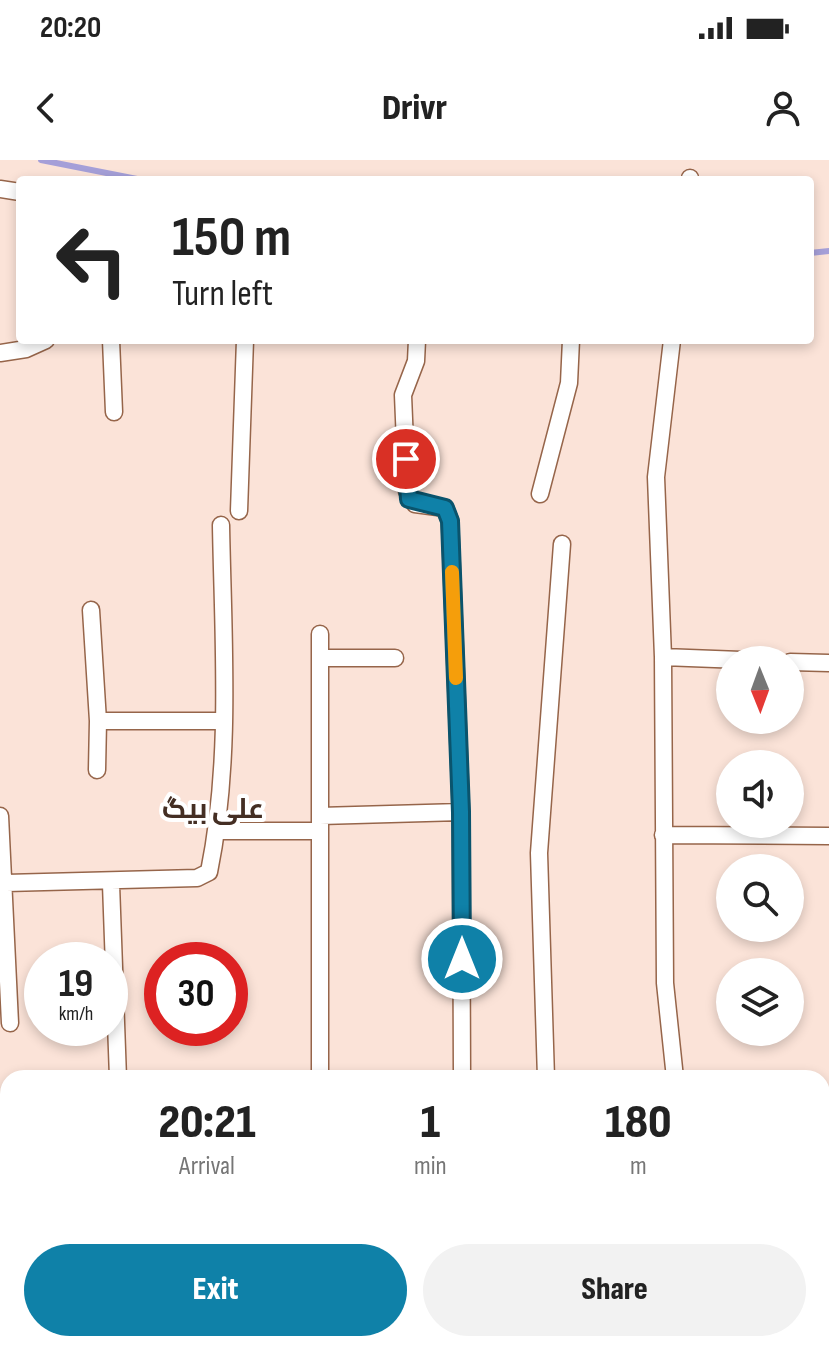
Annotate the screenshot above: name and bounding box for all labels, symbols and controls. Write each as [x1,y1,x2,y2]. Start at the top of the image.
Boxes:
text: 20:20 [40,10,101,46]
icon: back [24,86,68,130]
icon: person [761,86,805,130]
text: Drivr [382,87,447,130]
text: 150 m [172,205,291,272]
icon: left [40,208,144,312]
text: Turn left [172,273,273,316]
pin [372,425,440,493]
icon: arrive [384,437,428,481]
north arrow [716,646,804,734]
map controls [716,646,804,1046]
button: sound [716,750,804,838]
district label: علی بیگ [162,793,264,826]
button: search [716,854,804,942]
position arrow [420,917,504,1001]
speed limit sign: 30 [144,942,248,1046]
button: layers [716,958,804,1046]
text: 19 [59,960,93,1008]
text: km/h [59,1002,93,1026]
text: 20:21 [158,1094,256,1151]
text: 1 [420,1094,440,1151]
text: 180 [605,1094,672,1151]
text: Arrival [179,1151,235,1182]
text: min [414,1151,447,1182]
text: m [630,1151,647,1182]
button: Exit [24,1244,407,1336]
button: Share [423,1244,806,1336]

